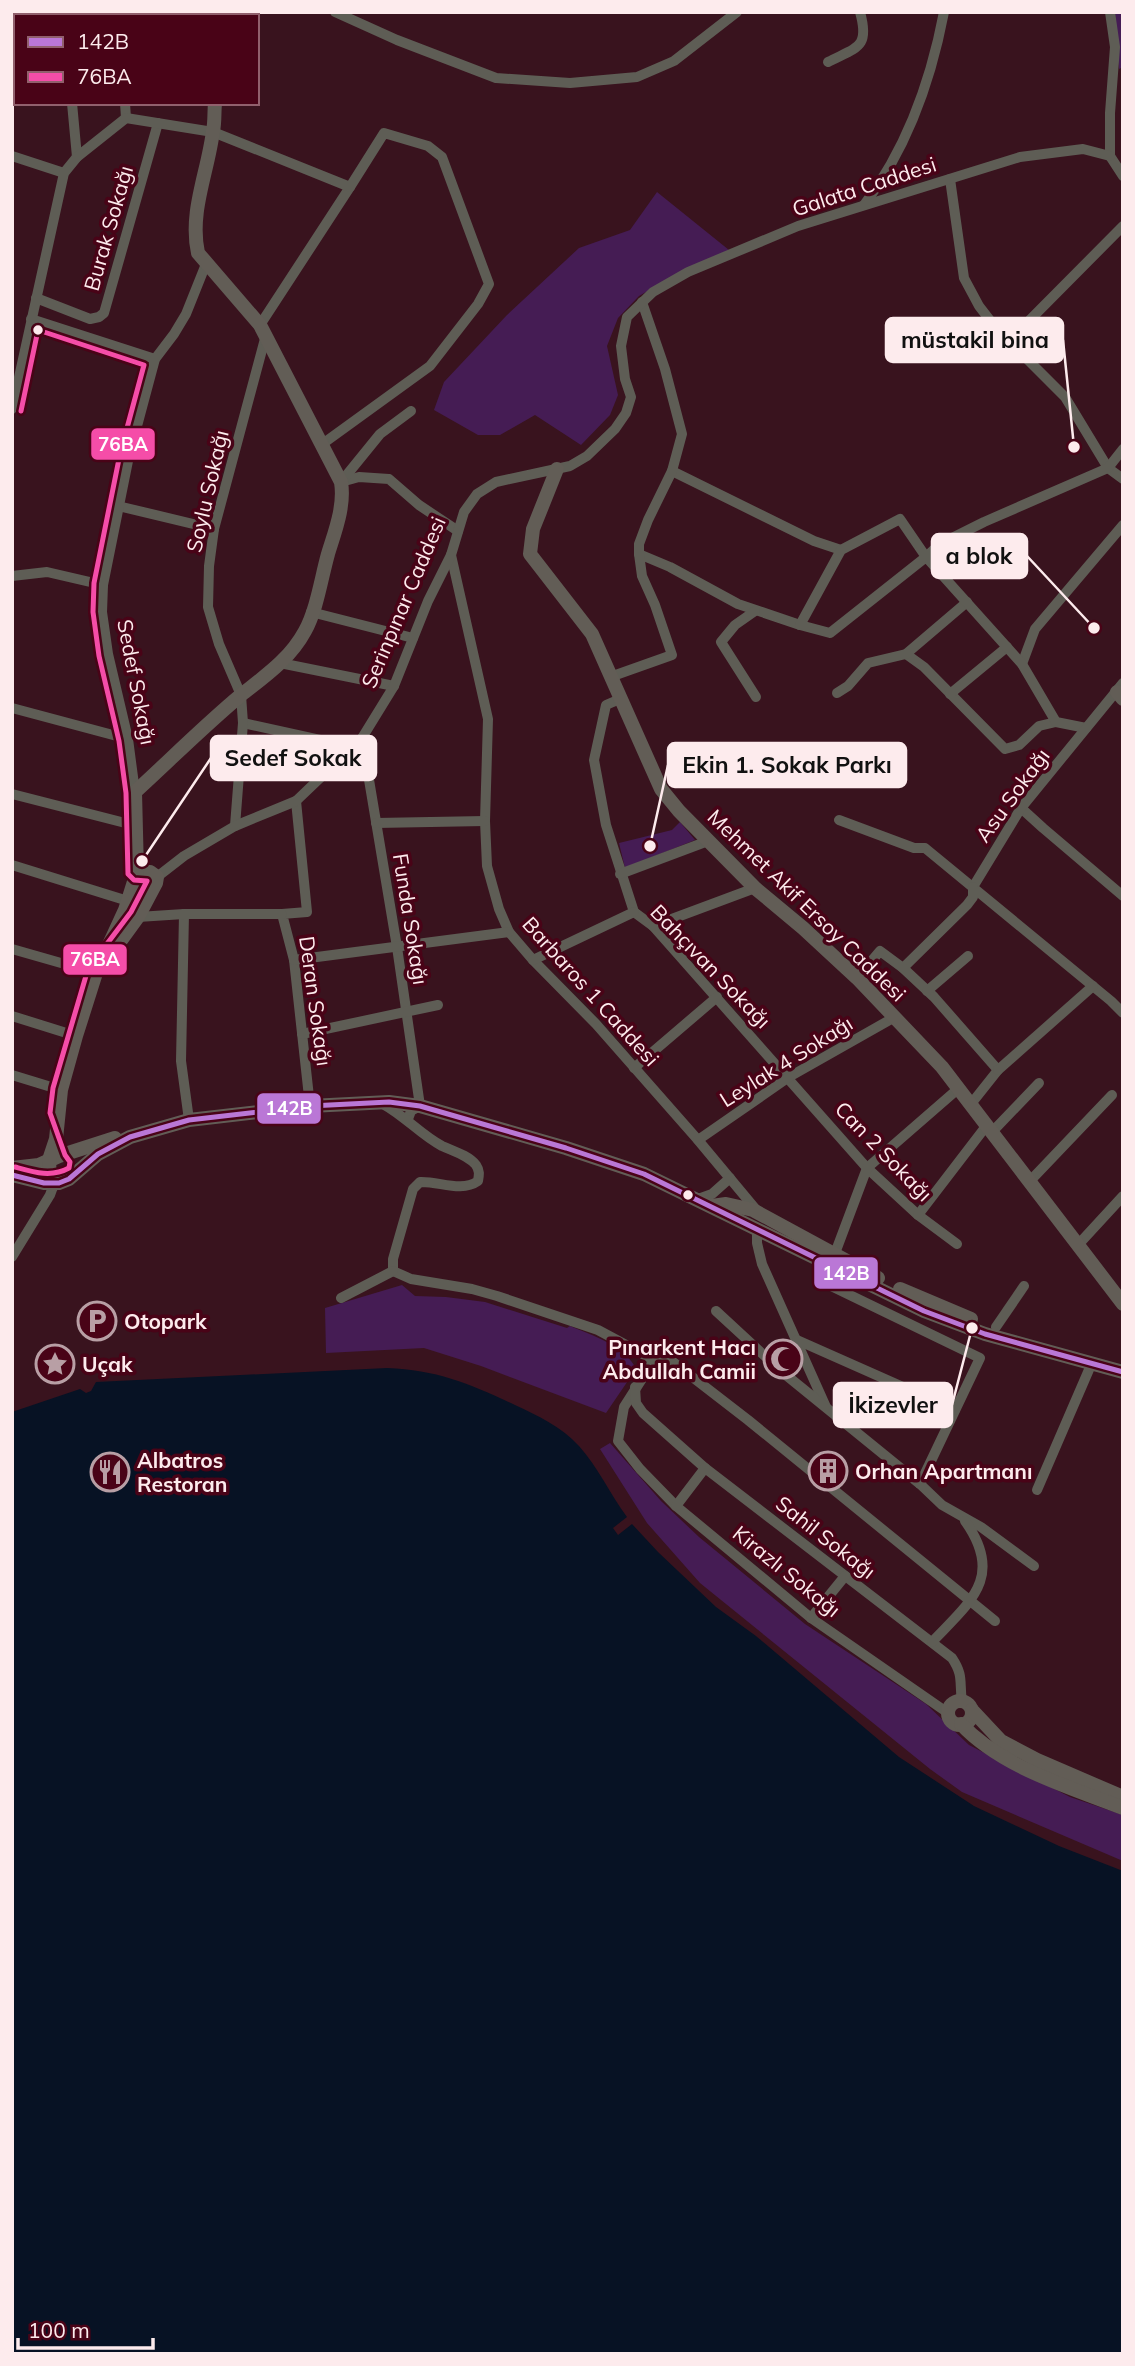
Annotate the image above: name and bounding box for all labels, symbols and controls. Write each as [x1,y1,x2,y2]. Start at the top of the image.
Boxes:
legend [14,14,259,105]
text: 142B [77,28,129,54]
text: 76BA [77,63,132,89]
street label: Galata Caddesi [789,151,939,221]
street label: Burak Sokağı [78,162,138,294]
callout: müstakil bina [886,318,1063,362]
unlabelled marker [31,323,45,337]
text: müstakil bina [901,325,1049,354]
line badge: 76BA [90,427,156,461]
street label: Soylu Sokağı [180,427,234,555]
text: 76BA [98,432,149,456]
street label: Serinpınar Caddesi [355,512,451,692]
callout: a blok [932,534,1027,578]
text: a blok [945,541,1014,570]
street label: Sedef Sokağı [112,617,162,747]
callout: Sedef Sokak [211,736,376,780]
text: Sedef Sokak [224,743,363,772]
callout: Ekin 1. Sokak Parkı [668,743,906,787]
street label: Asu Sokağı [969,743,1055,847]
text: Ekin 1. Sokak Parkı [682,750,892,779]
street label: Mehmet Akif Ersoy Caddesi [702,803,912,1007]
street label: Funda Sokağı [388,851,434,987]
street label: Bahçıvan Sokağı [645,899,777,1033]
street label: Barbaros 1 Caddesi [517,911,665,1071]
street label: Deran Sokağı [294,934,338,1068]
line badge: 76BA [62,943,128,976]
text: 76BA [70,947,121,971]
street label: Leylak 4 Sokağı [715,1010,857,1112]
line badge: 142B [256,1092,322,1125]
text: 142B [265,1096,313,1120]
street label: Can 2 Sokağı [830,1096,938,1206]
unlabelled marker [681,1188,695,1202]
line badge: 142B [813,1256,879,1290]
text: 142B [822,1261,870,1285]
parking icon: Otopark [76,1300,118,1342]
place label: Otopark [124,1308,207,1334]
place label: Pınarkent Hacı Abdullah Camii [602,1334,756,1384]
mosque icon: Pınarkent Hacı Abdullah Camii [762,1338,804,1380]
place icon: Uçak [34,1343,76,1385]
place label: Uçak [82,1351,133,1377]
callout: İkizevler [834,1383,952,1427]
text: İkizevler [848,1390,938,1419]
place label: Albatros Restoran [137,1447,228,1497]
building icon: Orhan Apartmanı [807,1450,849,1492]
restaurant icon: Albatros Restoran [89,1451,131,1493]
place label: Orhan Apartmanı [855,1458,1033,1484]
street label: Sahil Sokağı [771,1490,881,1584]
street label: Kirazlı Sokağı [728,1520,846,1622]
scale bar [18,2306,152,2350]
text: 100 m [28,2317,90,2343]

